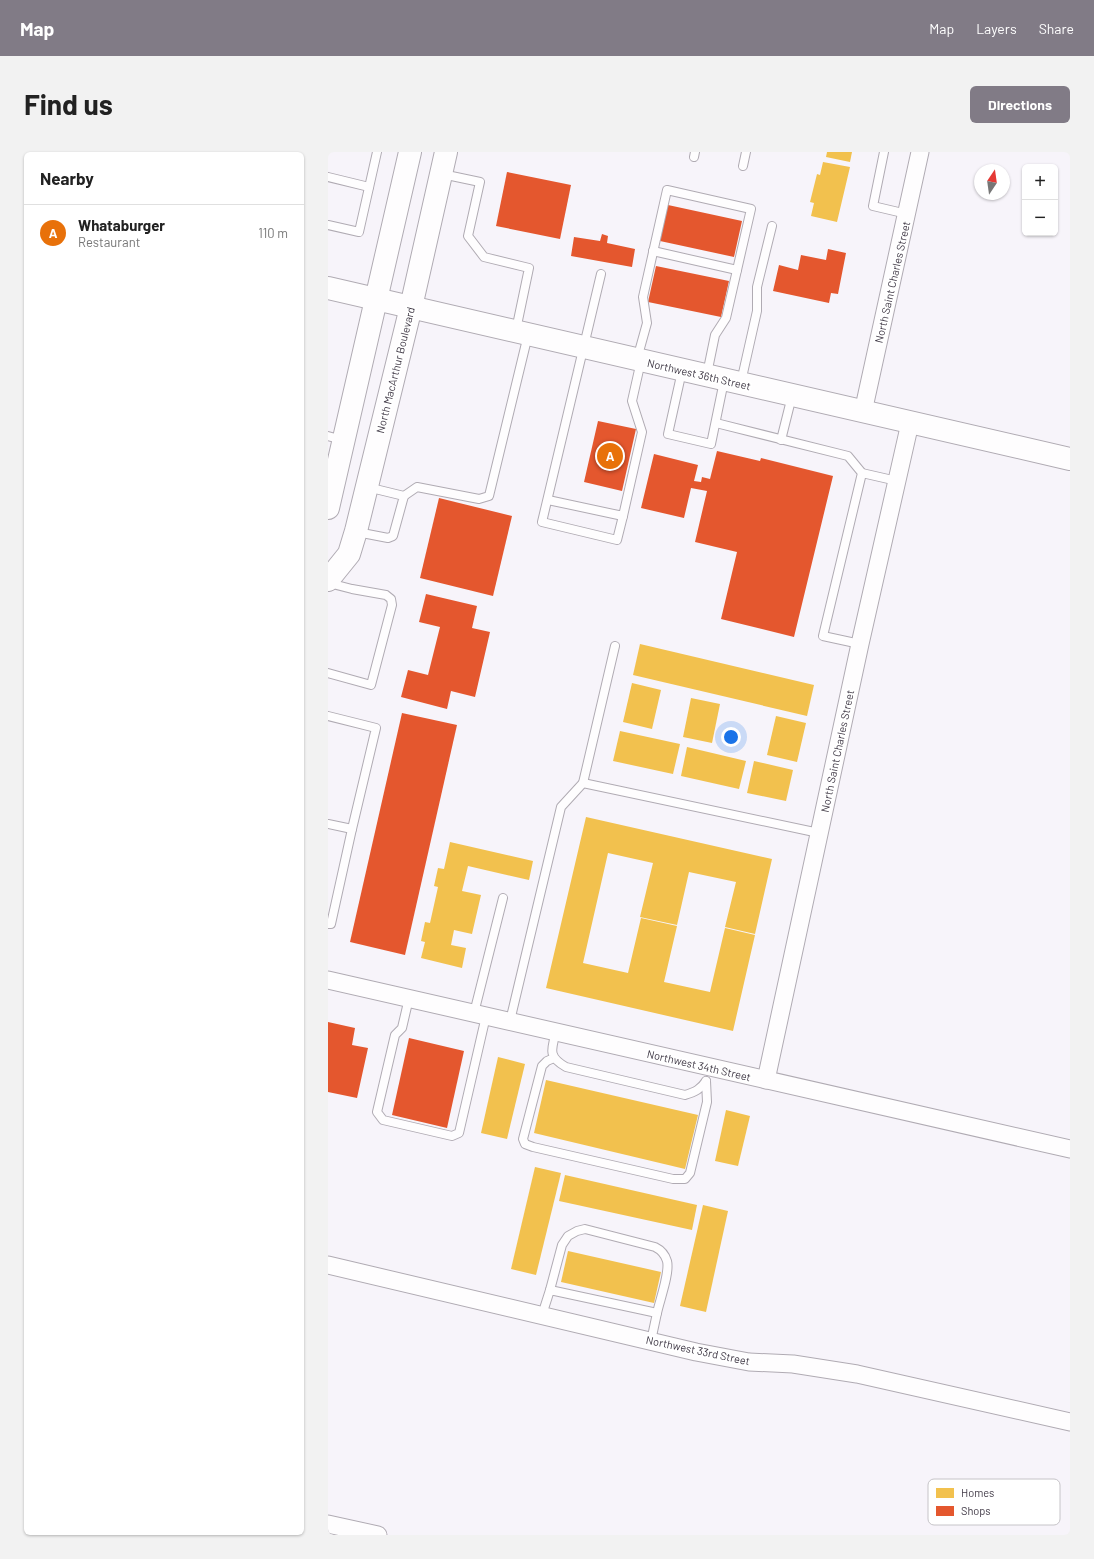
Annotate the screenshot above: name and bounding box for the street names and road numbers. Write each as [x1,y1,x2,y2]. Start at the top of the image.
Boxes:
street label: North Saint Charles Street [872,220,912,344]
street label: North MacArthur Boulevard [373,306,417,434]
street label: Northwest 36th Street [646,356,752,392]
street label: North Saint Charles Street [818,689,856,813]
street label: Northwest 34th Street [646,1047,752,1083]
street label: Northwest 33rd Street [645,1333,751,1367]

